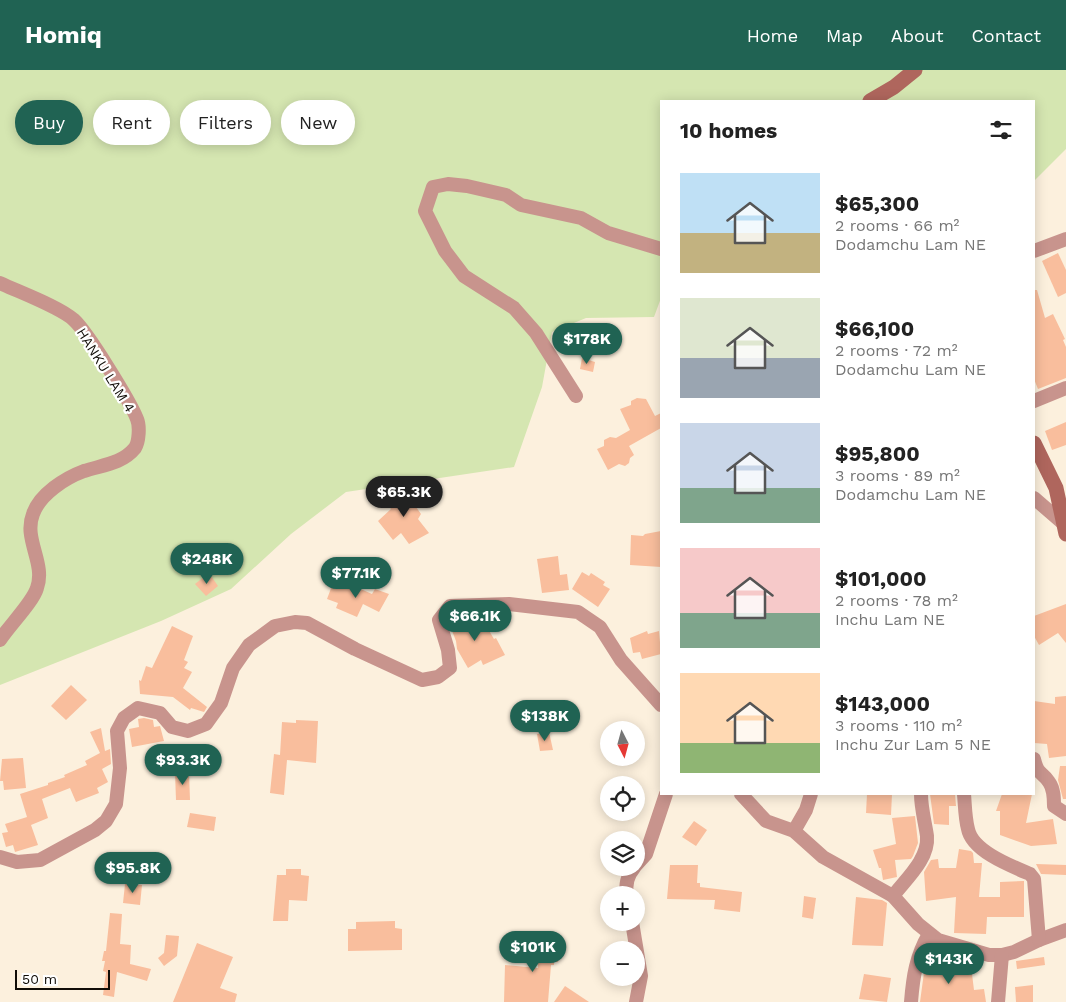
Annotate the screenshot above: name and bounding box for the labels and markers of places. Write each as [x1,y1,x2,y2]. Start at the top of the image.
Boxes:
pin: $178K [552,322,622,365]
pin: $65.3K [363,476,445,518]
pin: $248K [172,542,242,585]
pin: $77.1K [315,556,397,599]
pin: $66.1K [434,600,516,642]
pin: $138K [510,700,580,742]
pin: $93.3K [142,744,224,786]
pin: $95.8K [92,852,174,894]
pin: $101K [498,930,568,973]
pin: $143K [914,942,984,985]

